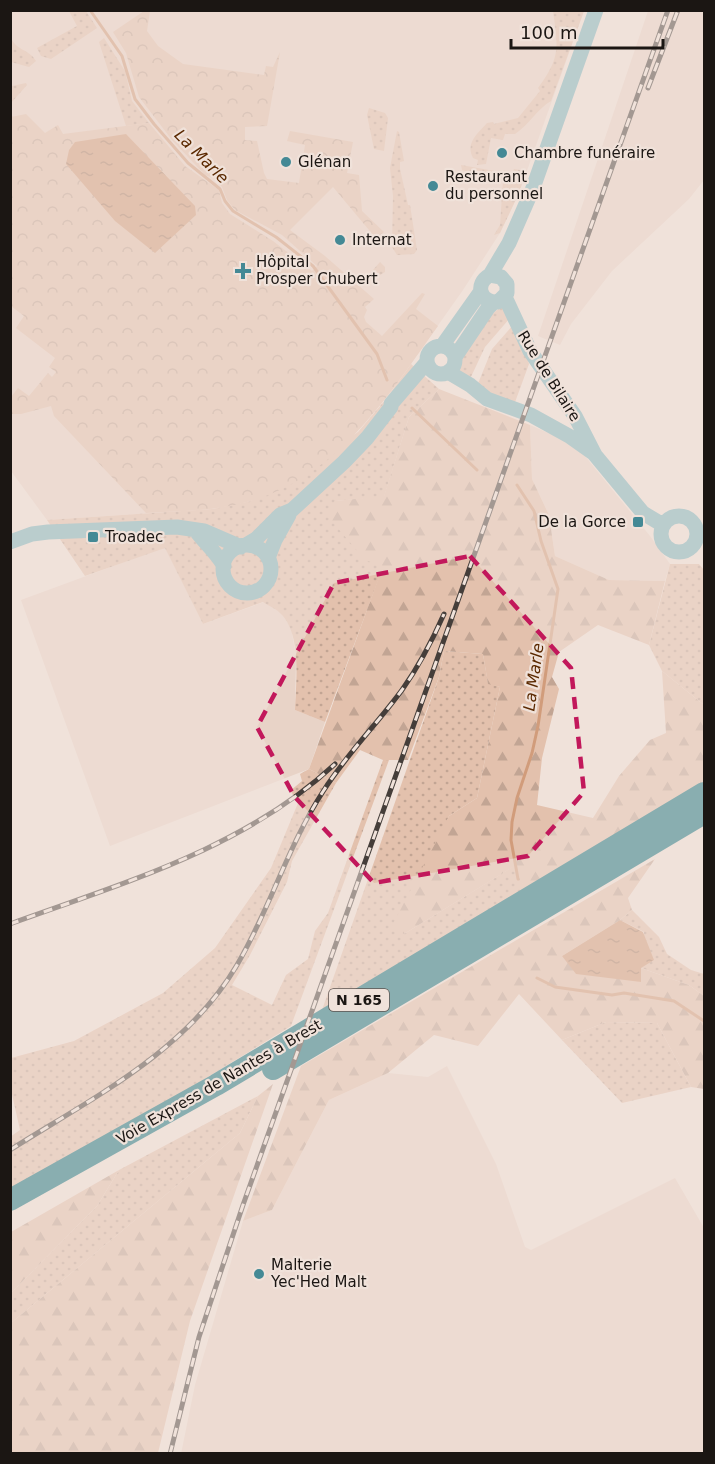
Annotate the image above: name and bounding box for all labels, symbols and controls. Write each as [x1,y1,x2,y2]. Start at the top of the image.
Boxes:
scale bar [511,12,662,50]
text: 100 m [520,22,578,43]
water label: La Marle [171,125,233,187]
place label: Chambre funéraire [514,144,655,162]
marker: Chambre funéraire [495,146,509,160]
place label: Glénan [298,153,351,171]
marker: Glénan [279,155,293,169]
place label: Restaurant du personnel [445,168,543,203]
marker: Restaurant du personnel [426,179,440,193]
place label: Internat [352,231,412,249]
marker: Internat [333,233,347,247]
place label: Hôpital Prosper Chubert [256,253,378,288]
marker: Hôpital Prosper Chubert [234,262,252,280]
street label: Rue de Bilaire [514,327,584,425]
place label: De la Gorce [538,513,626,531]
marker: De la Gorce [631,515,645,529]
place label: Troadec [104,528,163,546]
marker: Troadec [86,530,100,544]
water label: La Marle [519,642,548,712]
road number: N 165 [329,989,389,1011]
street label: Voie Express de Nantes à Brest [113,1016,325,1148]
place label: Malterie Yec'Hed Malt [270,1256,367,1291]
marker: Malterie Yec'Hed Malt [252,1267,266,1281]

